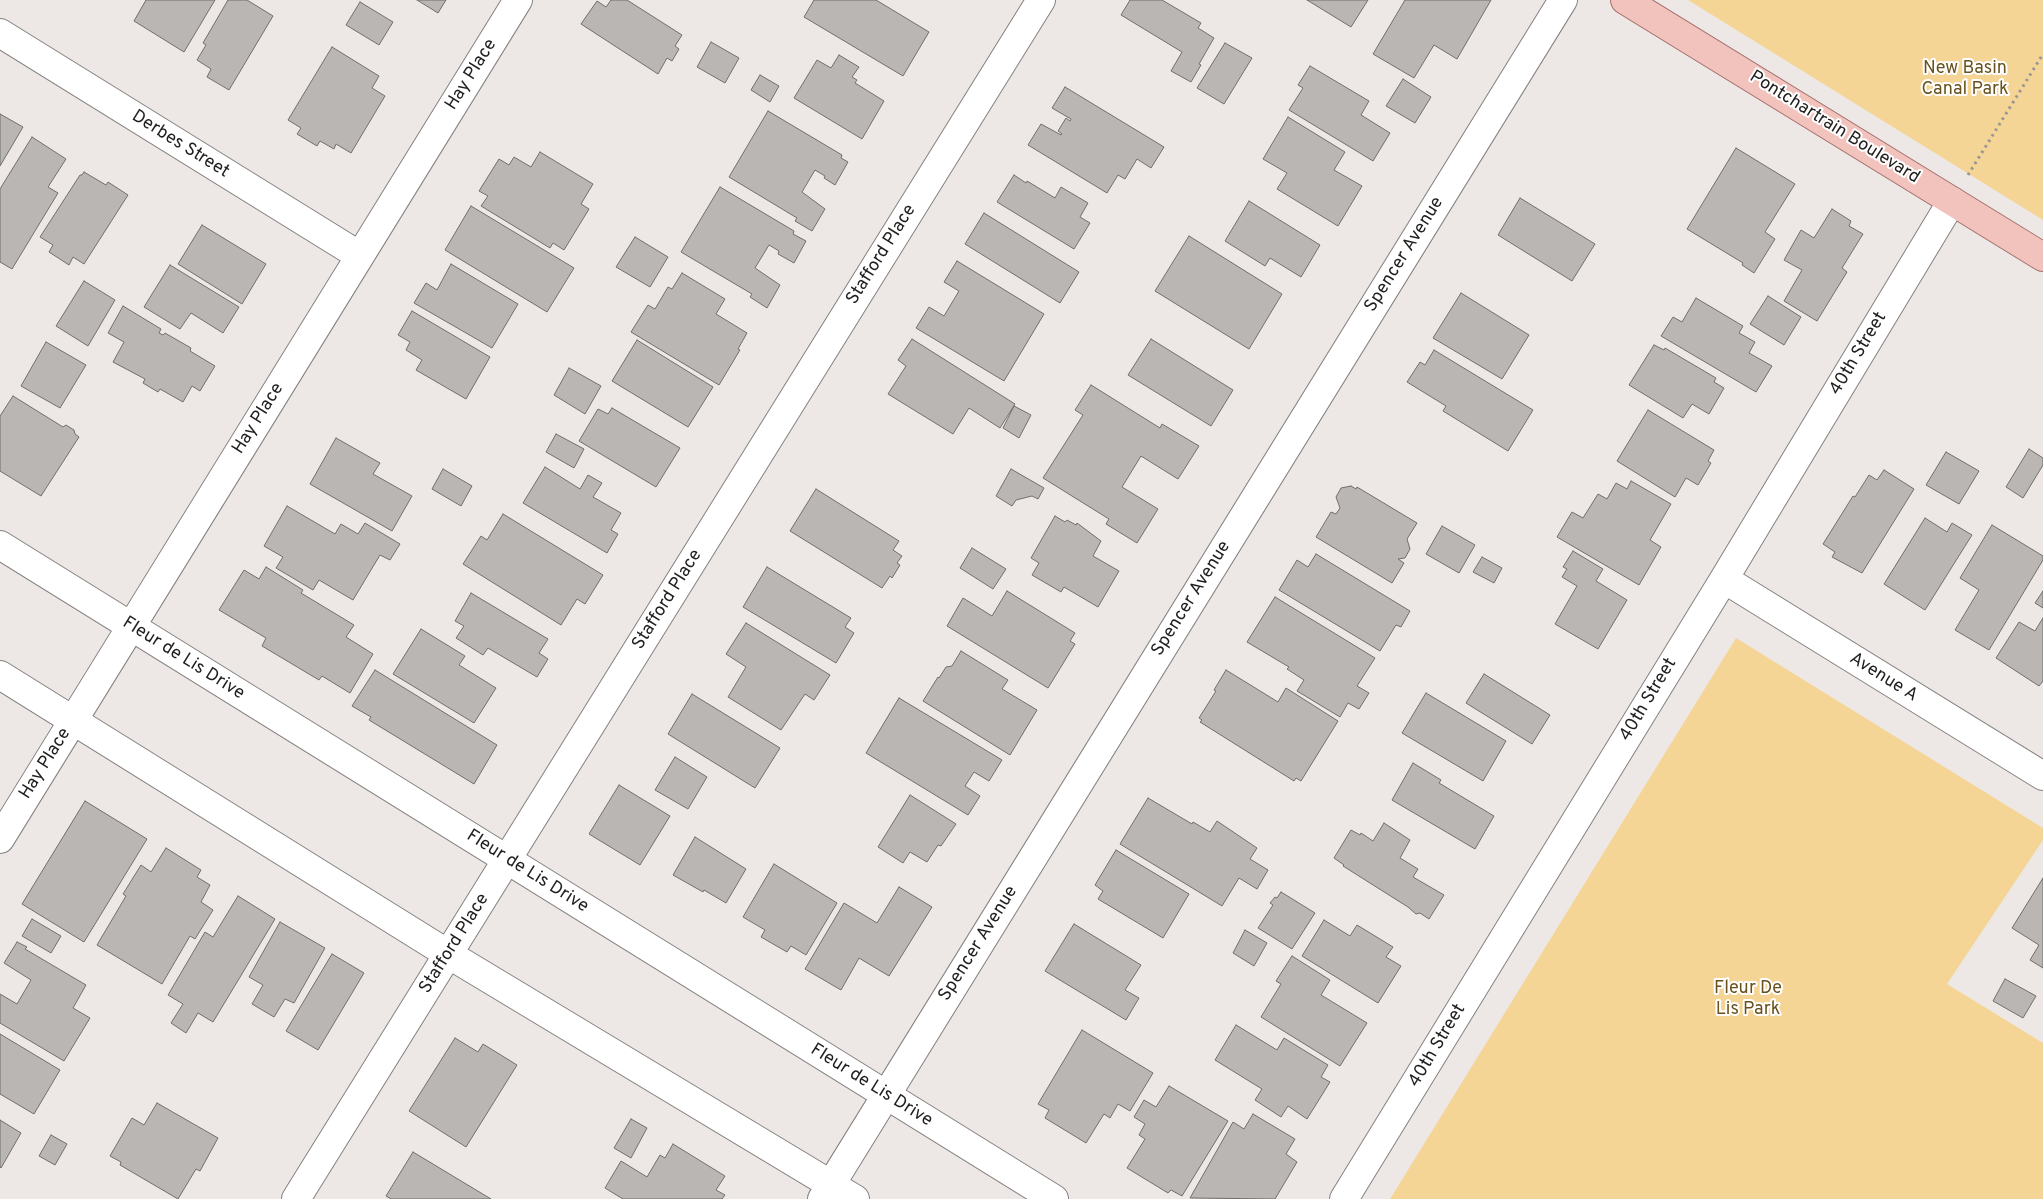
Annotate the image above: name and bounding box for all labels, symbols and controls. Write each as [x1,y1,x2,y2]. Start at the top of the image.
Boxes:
street label: Hay Place [442,35,502,115]
park label: New Basin Canal Park [1921,58,2009,100]
street label: Pontchartrain Boulevard [1745,67,1923,189]
street label: Derbes Street [127,106,233,184]
street label: Spencer Avenue [1361,193,1449,317]
street label: Stafford Place [843,201,921,309]
street label: 40th Street [1826,309,1892,399]
street label: Hay Place [229,379,289,459]
street label: Spencer Avenue [1148,537,1236,661]
street label: Stafford Place [629,546,707,654]
street label: Fleur de Lis Drive [118,613,248,705]
street label: Avenue A [1845,649,1921,707]
street label: 40th Street [1616,655,1682,745]
street label: Hay Place [16,724,76,804]
street label: Fleur de Lis Drive [462,826,592,918]
street label: Spencer Avenue [935,882,1023,1006]
street label: Stafford Place [416,890,494,998]
park label: Fleur De Lis Park [1714,978,1782,1021]
street label: 40th Street [1405,1001,1471,1091]
street label: Fleur de Lis Drive [806,1040,936,1132]

